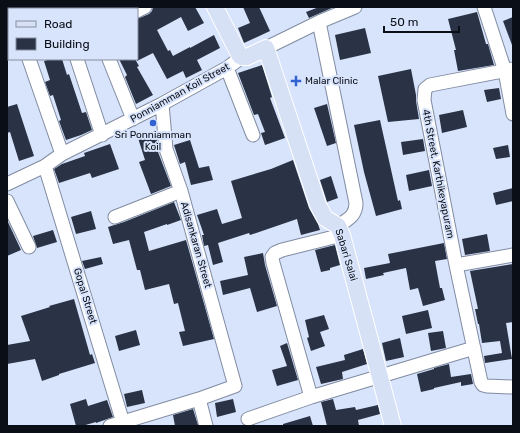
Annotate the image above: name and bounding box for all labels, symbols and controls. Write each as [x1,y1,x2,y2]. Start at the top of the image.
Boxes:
legend [8,8,138,60]
scale bar [384,8,459,34]
text: 50 m [390,15,418,29]
text: Road [44,17,72,31]
text: Building [44,37,90,51]
street label: Ponniamman Koil Street [128,61,232,125]
marker: Malar Clinic [290,75,302,87]
place label: Malar Clinic [305,75,358,87]
street label: 4th Street, Karthikeyapuram [420,108,456,240]
marker: Sri Ponniamman Koil [148,118,158,128]
place label: Sri Ponniamman Koil [115,129,191,153]
street label: Adisankaran Street [178,201,214,289]
street label: Sabari Salai [332,227,360,283]
street label: Gopal Street [71,267,99,325]

